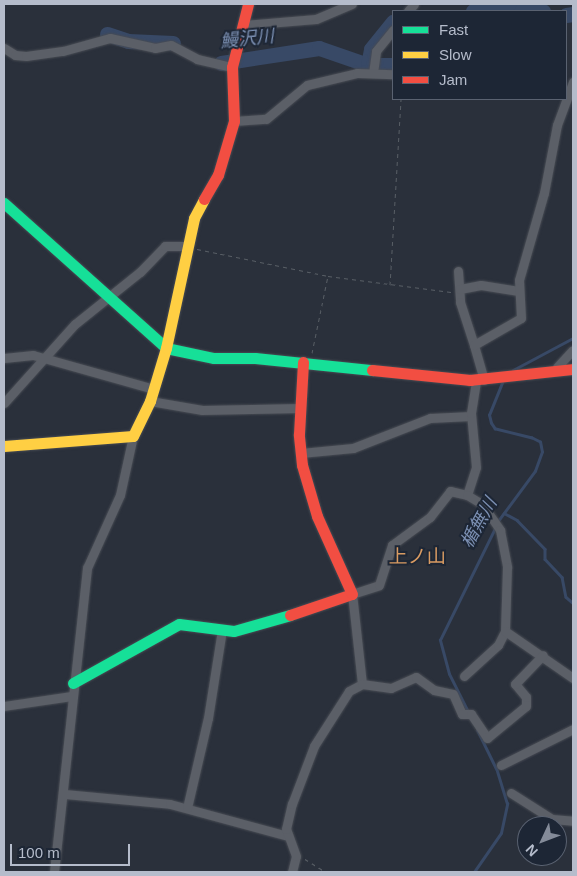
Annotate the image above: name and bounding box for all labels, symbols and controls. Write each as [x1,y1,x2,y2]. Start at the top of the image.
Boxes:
legend [392,10,567,100]
text: Fast [439,21,468,38]
water label: 鰻沢川 [219,25,275,53]
text: Slow [439,46,472,63]
text: Jam [439,71,467,88]
water label: 楯無川 [456,494,502,552]
district label: 上ノ山 [389,546,445,568]
north arrow [517,816,567,866]
scale bar [12,834,132,866]
text: N [522,841,541,860]
text: 100 m [18,844,60,861]

